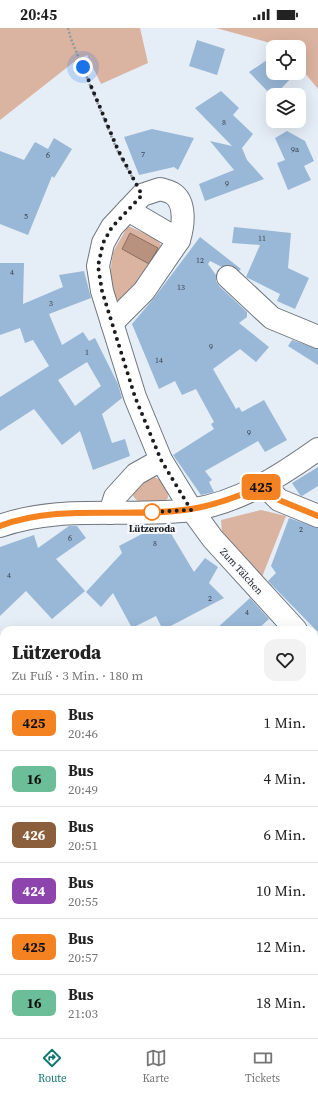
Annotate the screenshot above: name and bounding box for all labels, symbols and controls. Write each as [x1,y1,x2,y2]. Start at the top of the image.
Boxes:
text: 20:45 [20,4,57,25]
map controls [266,40,306,128]
button: locate [266,40,306,80]
your location [73,57,93,77]
button: layers [266,88,306,128]
house number: 8 [222,117,226,128]
house number: 9a [291,144,300,155]
house number: 7 [141,149,145,160]
house number: 6 [46,150,50,161]
house number: 9 [225,178,229,189]
house number: 5 [24,211,28,222]
house number: 11 [258,233,266,244]
house number: 12 [196,255,204,266]
house number: 4 [10,267,14,278]
house number: 13 [177,282,185,293]
house number: 3 [49,298,53,309]
house number: 9 [209,341,213,352]
house number: 1 [85,347,89,358]
house number: 14 [155,355,163,366]
house number: 9 [247,427,251,438]
line badge: 425 [238,474,284,500]
text: 425 [250,477,272,497]
marker: Lützeroda [143,503,161,521]
place label: Lützeroda [129,522,176,535]
house number: 2 [299,524,303,535]
house number: 6 [68,533,72,544]
house number: 8 [153,538,157,549]
street label: Zum Tälchen [217,545,266,597]
house number: 4 [7,570,11,581]
house number: 2 [208,593,212,604]
house number: 4 [245,607,249,618]
text: Lützeroda [12,639,101,665]
button: heart [264,639,306,681]
text: Zu Fuß · 3 Min. · 180 m [12,667,143,684]
text: Bus [68,704,94,725]
text: 1 Min. [263,712,306,733]
text: 425 [23,713,45,733]
text: 20:46 [68,725,98,742]
text: Bus [68,760,94,781]
text: 4 Min. [263,768,306,789]
text: 16 [26,769,42,789]
text: 20:49 [68,781,98,798]
text: Bus [68,816,94,837]
text: 6 Min. [263,824,306,845]
text: 426 [23,825,45,845]
text: 20:51 [68,837,98,854]
text: Bus [68,872,94,893]
text: 10 Min. [256,880,306,901]
text: 424 [23,881,45,901]
text: 20:55 [68,893,98,910]
text: Bus [68,928,94,949]
text: 12 Min. [256,936,306,957]
text: 425 [23,937,45,957]
text: 20:57 [68,949,98,966]
text: Bus [68,984,94,1005]
text: 18 Min. [256,992,306,1013]
text: 16 [26,993,42,1013]
text: 21:03 [68,1005,98,1022]
tab: Route [38,1047,67,1086]
tab: Karte [142,1047,169,1086]
tab: Tickets [245,1047,280,1086]

